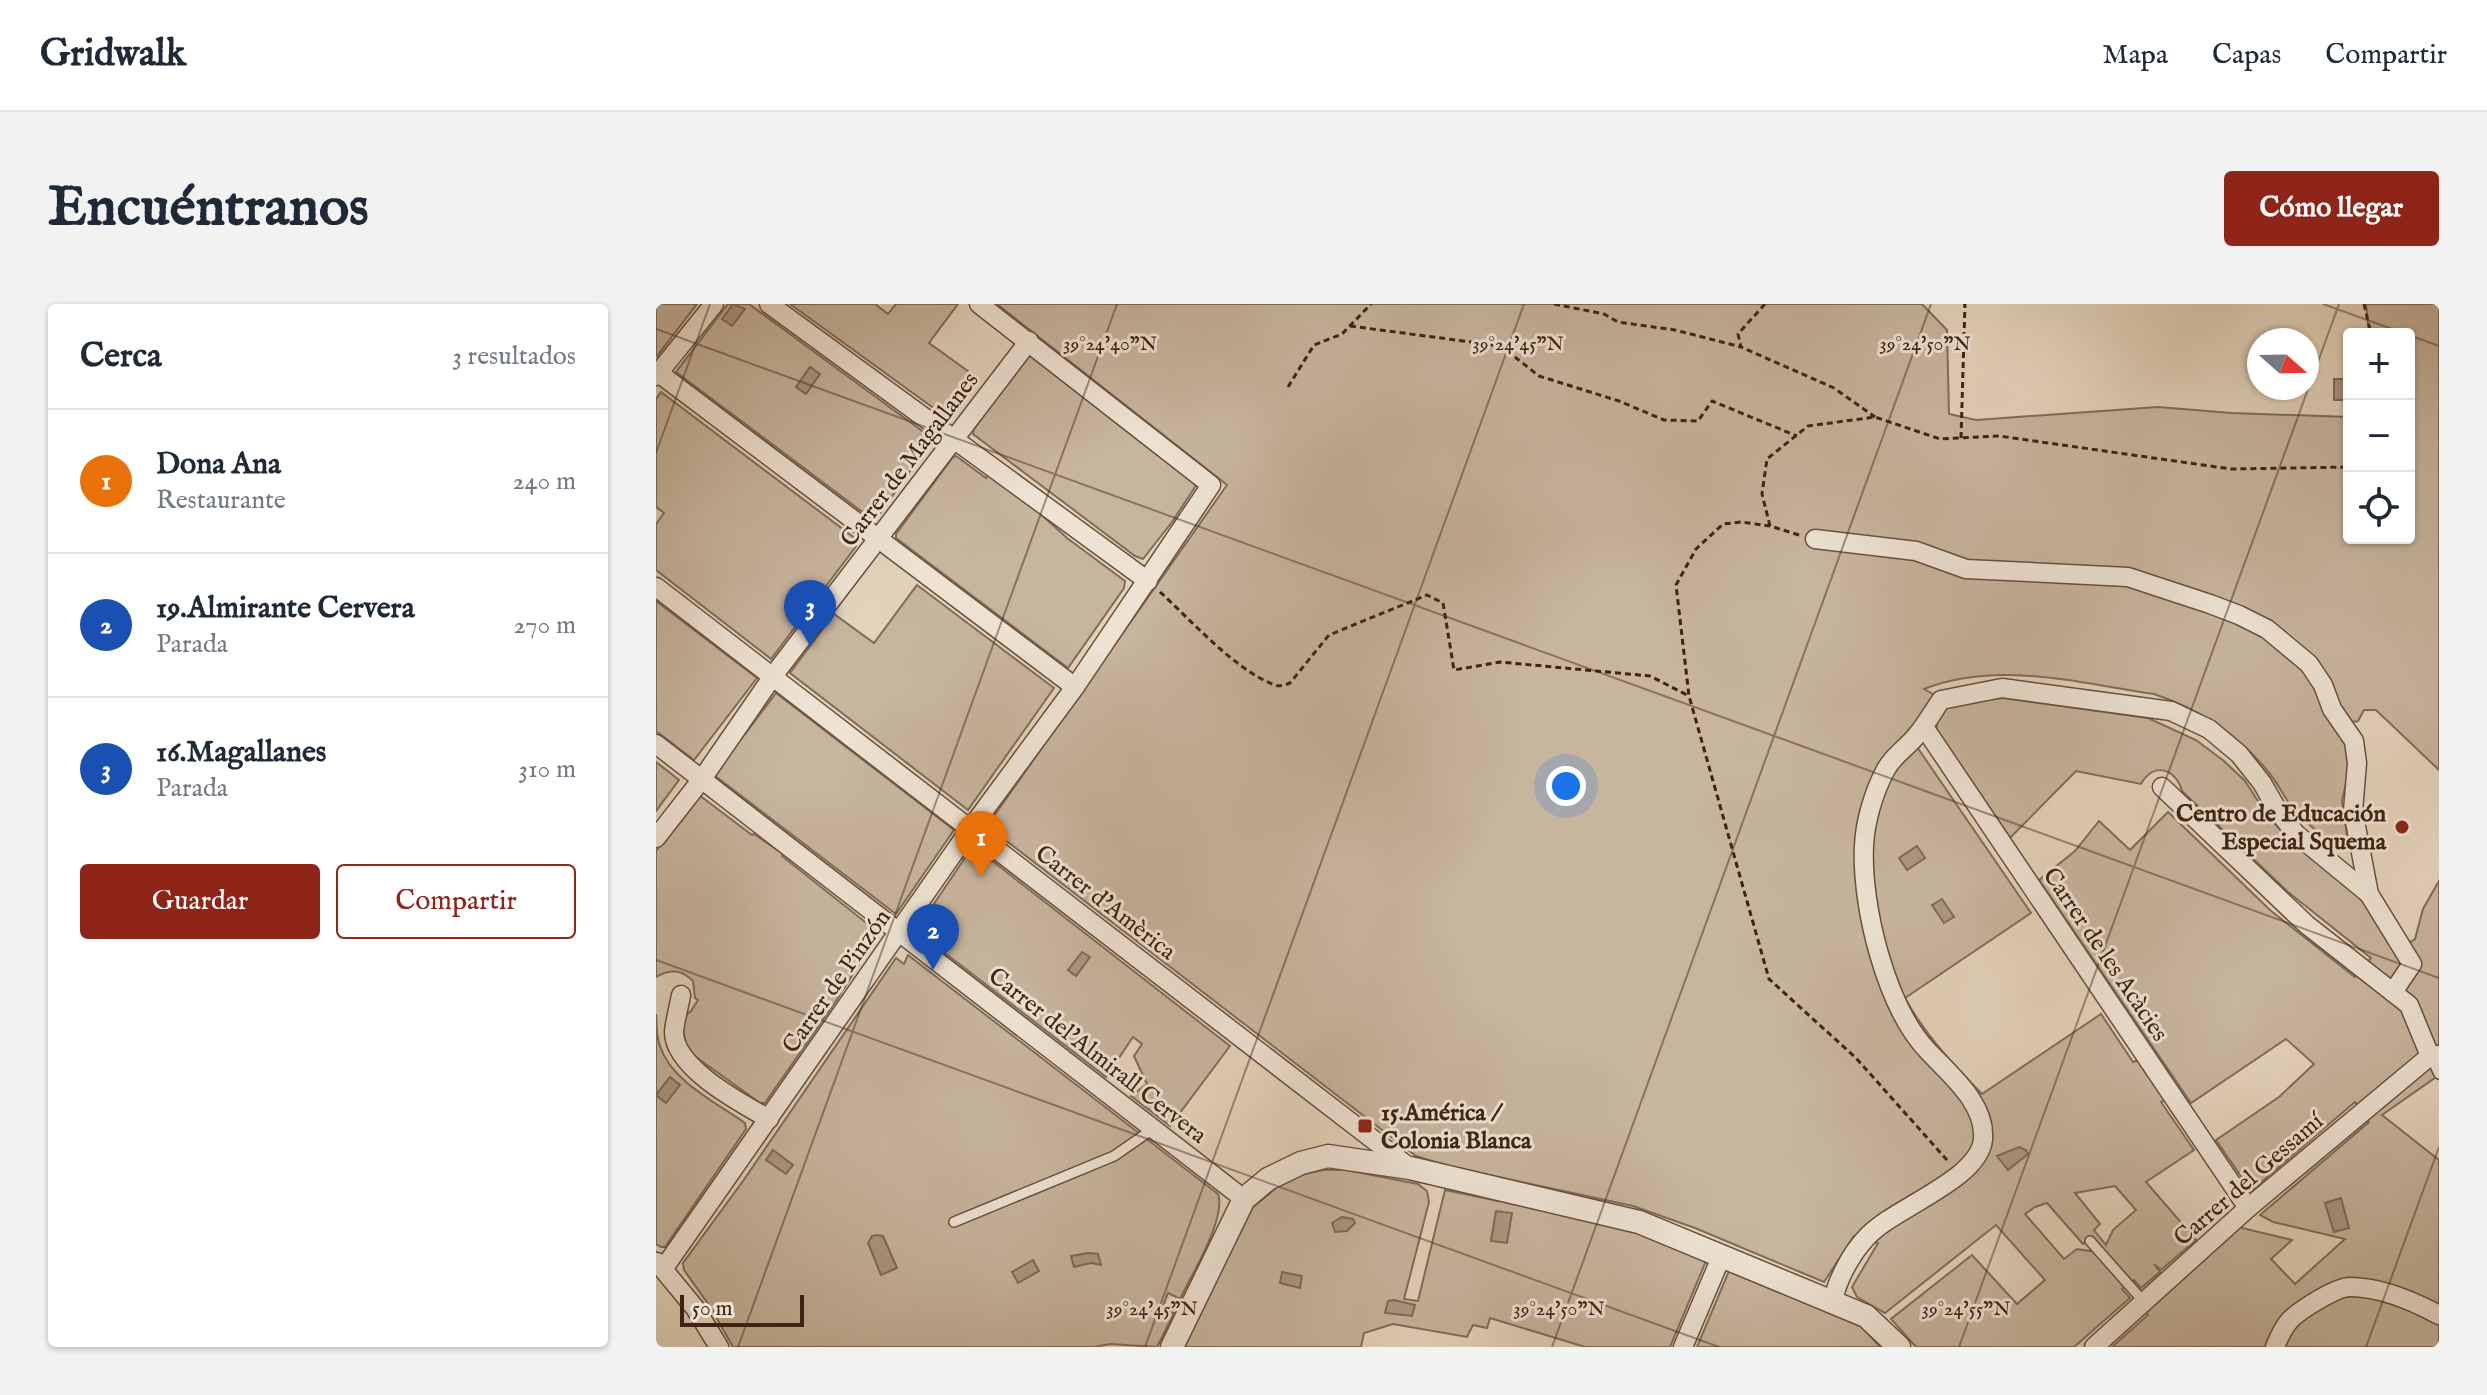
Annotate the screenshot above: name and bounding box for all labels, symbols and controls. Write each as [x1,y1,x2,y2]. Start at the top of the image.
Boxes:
text: Gridwalk [40,31,186,79]
text: Mapa [2102,38,2168,73]
text: Capas [2212,38,2281,73]
text: Compartir [2325,38,2447,73]
button: Cómo llegar [2224,171,2439,246]
text: Encuéntranos [48,173,369,244]
north arrow [2247,328,2319,400]
map controls [2343,328,2415,544]
button: + [2343,328,2415,400]
text: 39°24'40"N [1063,332,1157,357]
text: 39°24'45"N [1472,332,1564,357]
text: 39°24'50"N [1879,332,1971,357]
text: Cerca [80,335,162,378]
text: 3 resultados [452,340,576,373]
street label: Carrer de Magallanes [834,366,986,554]
button: − [2343,400,2415,472]
text: Dona Ana [156,446,281,484]
text: 1 [101,465,111,498]
text: 240 m [513,465,576,498]
button: locate [2343,472,2415,544]
text: Restaurante [156,484,286,517]
pin: 3 [784,580,836,646]
text: 19.Almirante Cervera [156,590,415,628]
text: 2 [100,609,112,642]
text: 270 m [513,609,576,642]
text: Parada [156,628,228,661]
text: 16.Magallanes [156,734,326,772]
text: 3 [101,753,111,786]
text: 310 m [518,753,576,786]
your location [1546,766,1586,806]
text: Parada [156,772,228,805]
place label: Centro de Educación Especial Squema [2176,799,2387,858]
pin: 1 [955,811,1007,877]
marker: Centro de Educación Especial Squema [2393,818,2411,836]
street label: Carrer d'Amèrica [1028,839,1182,968]
street label: Carrer de les Acàcies [2035,862,2174,1048]
button: Guardar [80,864,320,939]
button: Compartir [336,864,576,939]
street label: Carrer de Pinzón [776,904,899,1060]
pin: 2 [907,904,959,970]
street label: Carrer del'Almirall Cervera [981,961,1213,1152]
place label: 15.América / Colonia Blanca [1381,1098,1532,1157]
street label: Carrer del Gessamí [2168,1106,2331,1254]
marker: 15.América / Colonia Blanca [1356,1117,1374,1135]
scale bar [680,1291,804,1327]
text: 50 m [692,1295,733,1323]
text: 39°24'45"N [1106,1297,1198,1322]
text: 39°24'50"N [1513,1297,1605,1322]
text: 39°24'55"N [1922,1297,2010,1322]

